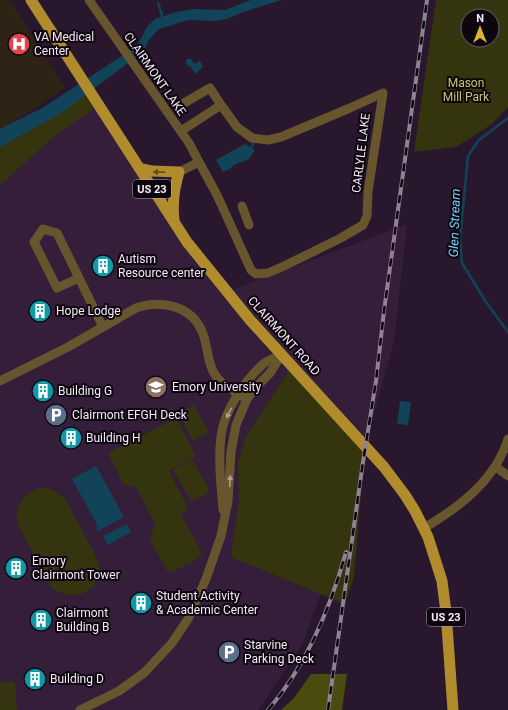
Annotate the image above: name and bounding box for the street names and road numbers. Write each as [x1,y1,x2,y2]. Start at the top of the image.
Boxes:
street label: CLAIRMONT LAKE [121,30,189,119]
street label: CARLYLE LAKE [349,112,373,194]
road number: US 23 [133,180,171,198]
street label: CLAIRMONT ROAD [245,294,323,378]
road number: US 23 [427,608,465,626]

